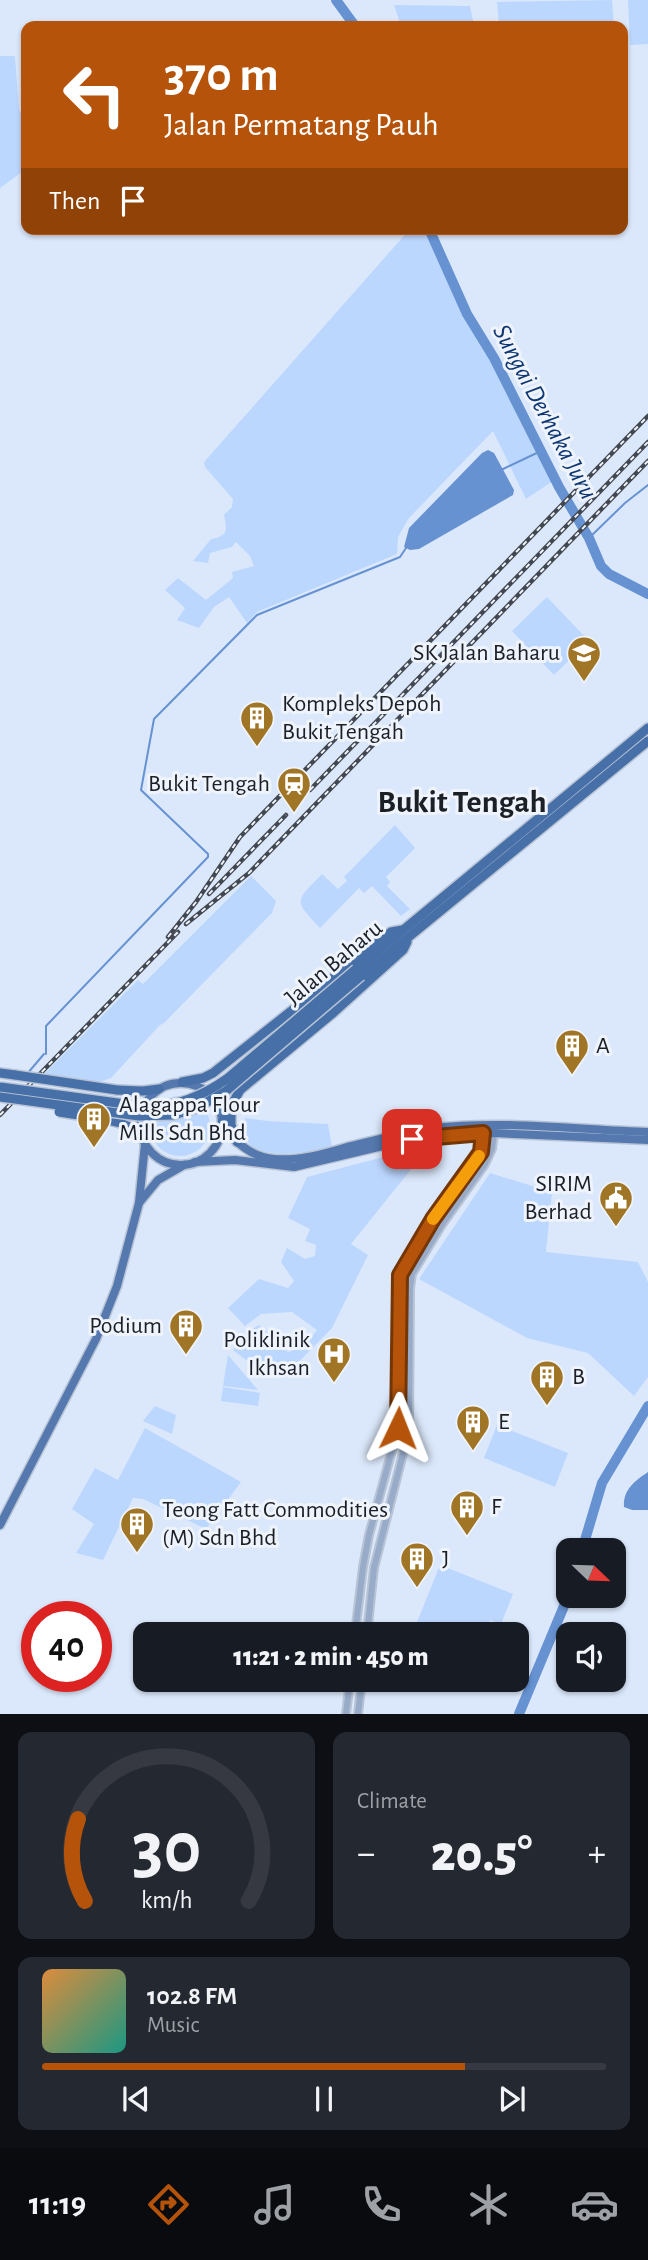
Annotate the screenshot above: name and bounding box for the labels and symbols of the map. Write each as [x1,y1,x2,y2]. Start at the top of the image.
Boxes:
water label: Sungai Derhaka Juru [488,320,602,504]
school or university icon: SK Jalan Baharu [565,634,603,683]
place label: SK Jalan Baharu [413,641,560,665]
place label: Kompleks Depoh Bukit Tengah [282,692,441,744]
building icon: Kompleks Depoh Bukit Tengah [238,699,276,748]
station icon: Bukit Tengah [275,765,313,814]
place label: Bukit Tengah [148,772,270,796]
district label: Bukit Tengah [377,786,547,818]
street label: Jalan Baharu [281,916,387,1010]
building icon: A [553,1027,591,1076]
place label: A [596,1034,610,1058]
place label: Alagappa Flour Mills Sdn Bhd [119,1093,260,1145]
building icon: Alagappa Flour Mills Sdn Bhd [75,1100,113,1149]
pin [382,1109,442,1169]
place label: SIRIM Berhad [525,1172,592,1224]
public building icon: SIRIM Berhad [597,1179,635,1228]
building icon: Podium [167,1307,205,1356]
place label: Podium [89,1314,162,1338]
place label: Poliklinik Ikhsan [223,1328,310,1380]
hospital icon: Poliklinik Ikhsan [315,1335,353,1384]
building icon: B [528,1358,566,1407]
place label: B [572,1365,585,1389]
position arrow [361,1391,435,1465]
building icon: E [454,1403,492,1452]
place label: E [498,1410,510,1434]
building icon: F [448,1488,486,1537]
place label: F [491,1495,502,1519]
place label: Teong Fatt Commodities (M) Sdn Bhd [162,1498,388,1550]
building icon: Teong Fatt Commodities (M) Sdn Bhd [118,1505,156,1554]
north arrow [556,1538,626,1608]
building icon: J [398,1540,436,1589]
place label: J [442,1547,449,1571]
speed limit sign: 40 [21,1601,112,1692]

